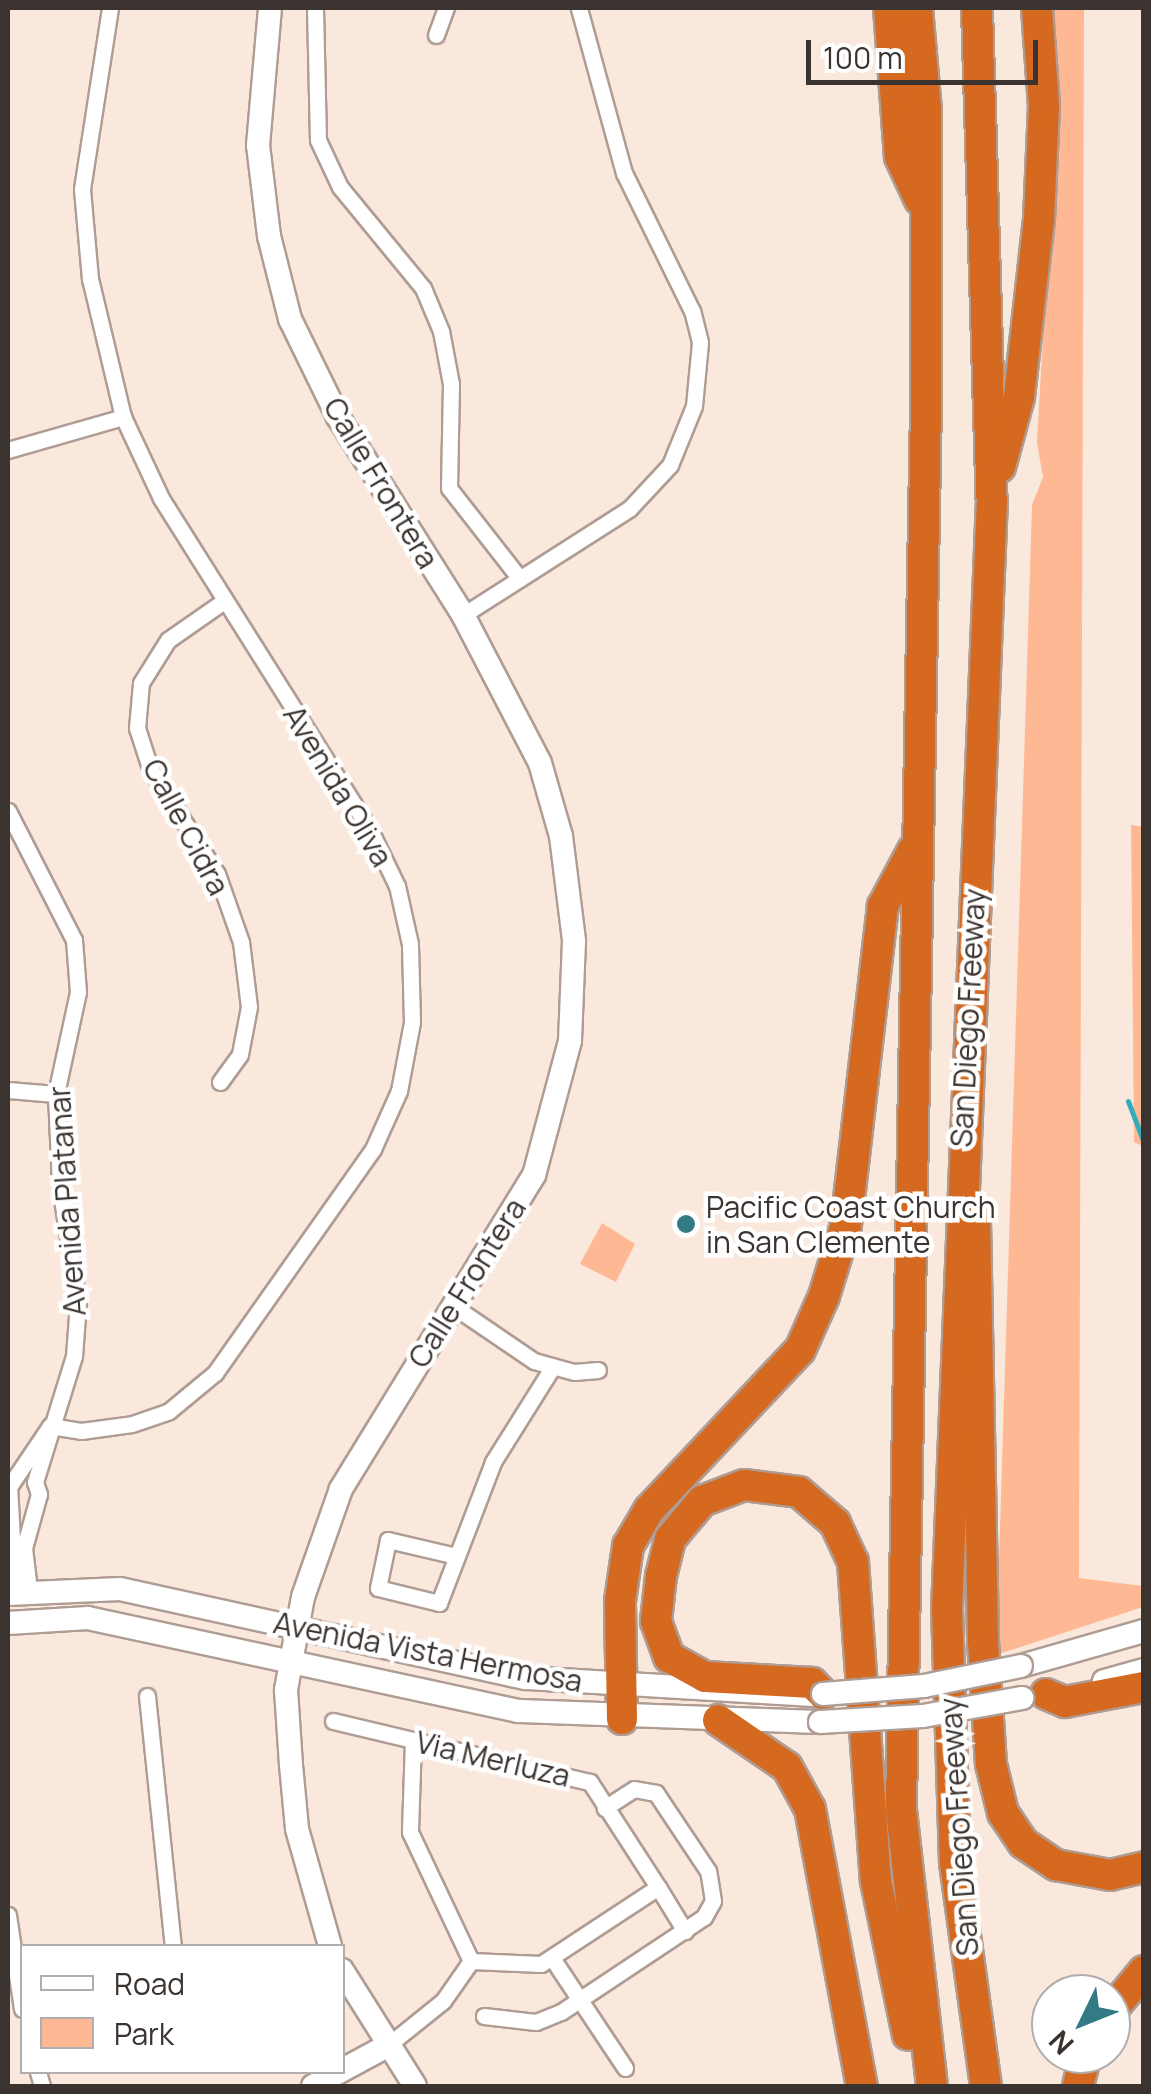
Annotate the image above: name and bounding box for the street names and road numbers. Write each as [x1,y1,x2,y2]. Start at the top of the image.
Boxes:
street label: Calle Frontera [316,391,446,575]
street label: Avenida Oliva [276,699,400,873]
street label: Calle Cidra [135,753,237,901]
street label: San Diego Freeway [943,888,993,1148]
street label: Avenida Platanar [41,1085,93,1317]
street label: Calle Frontera [401,1192,533,1374]
street label: Avenida Vista Hermosa [270,1604,586,1700]
street label: San Diego Freeway [932,1697,986,1957]
street label: Via Merluza [412,1724,574,1794]

